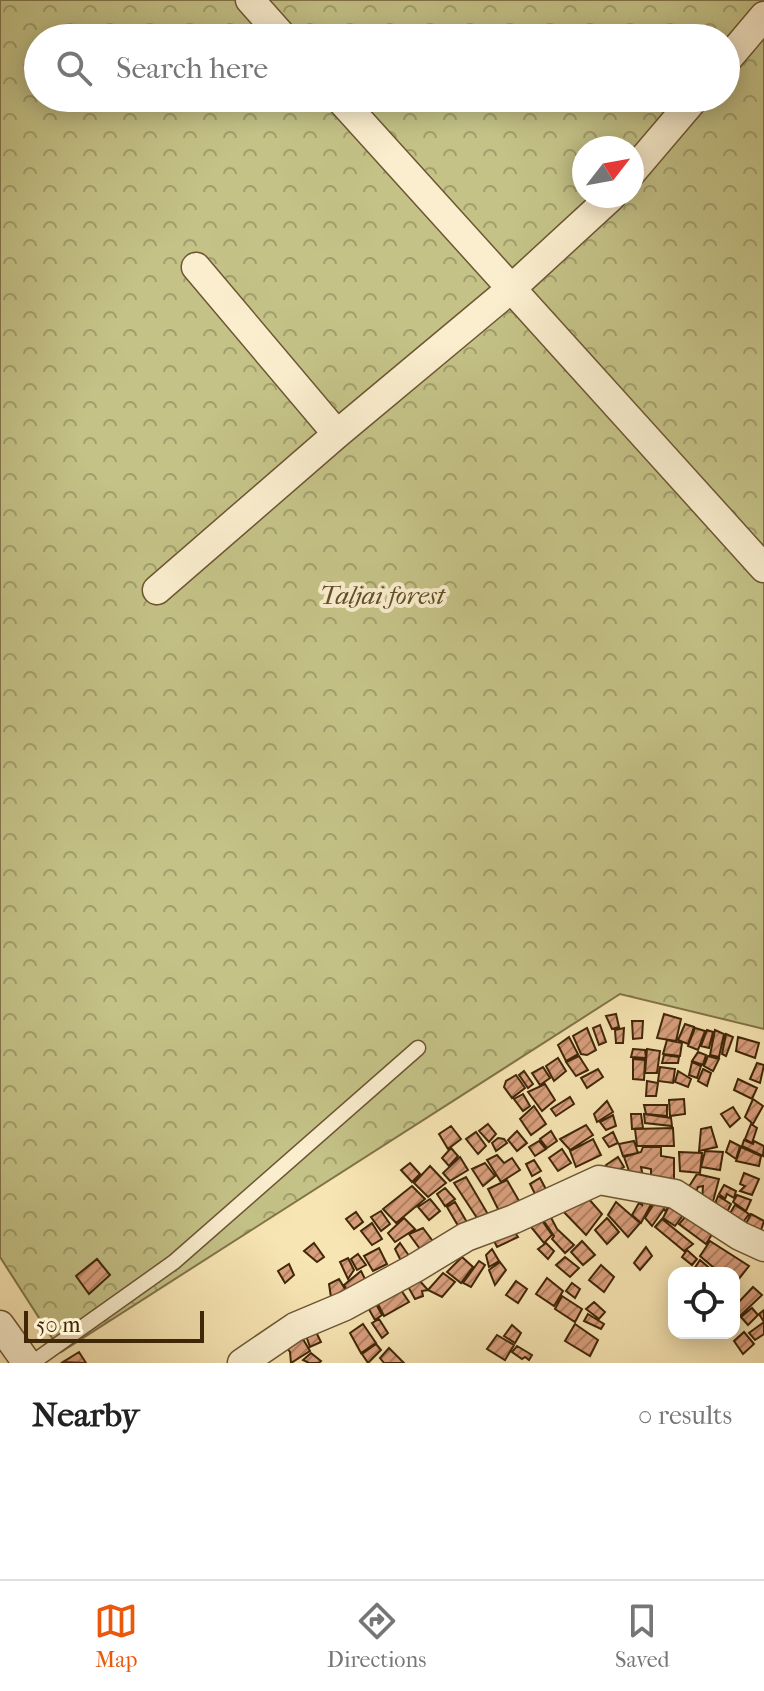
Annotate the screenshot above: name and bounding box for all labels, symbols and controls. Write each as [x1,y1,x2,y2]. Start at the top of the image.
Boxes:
search box [24,24,740,112]
icon: search [52,46,96,90]
text: Search here [116,51,268,86]
north arrow [572,136,644,208]
park label: Taljai forest [319,580,447,611]
map controls [668,1267,740,1339]
button: locate [668,1267,740,1339]
scale bar [24,1307,204,1343]
text: 50 m [36,1312,81,1338]
text: Nearby [32,1395,139,1435]
text: 0 results [638,1400,732,1431]
tab: Map [94,1599,138,1673]
tab: Directions [327,1599,426,1673]
tab: Saved [615,1599,670,1673]

